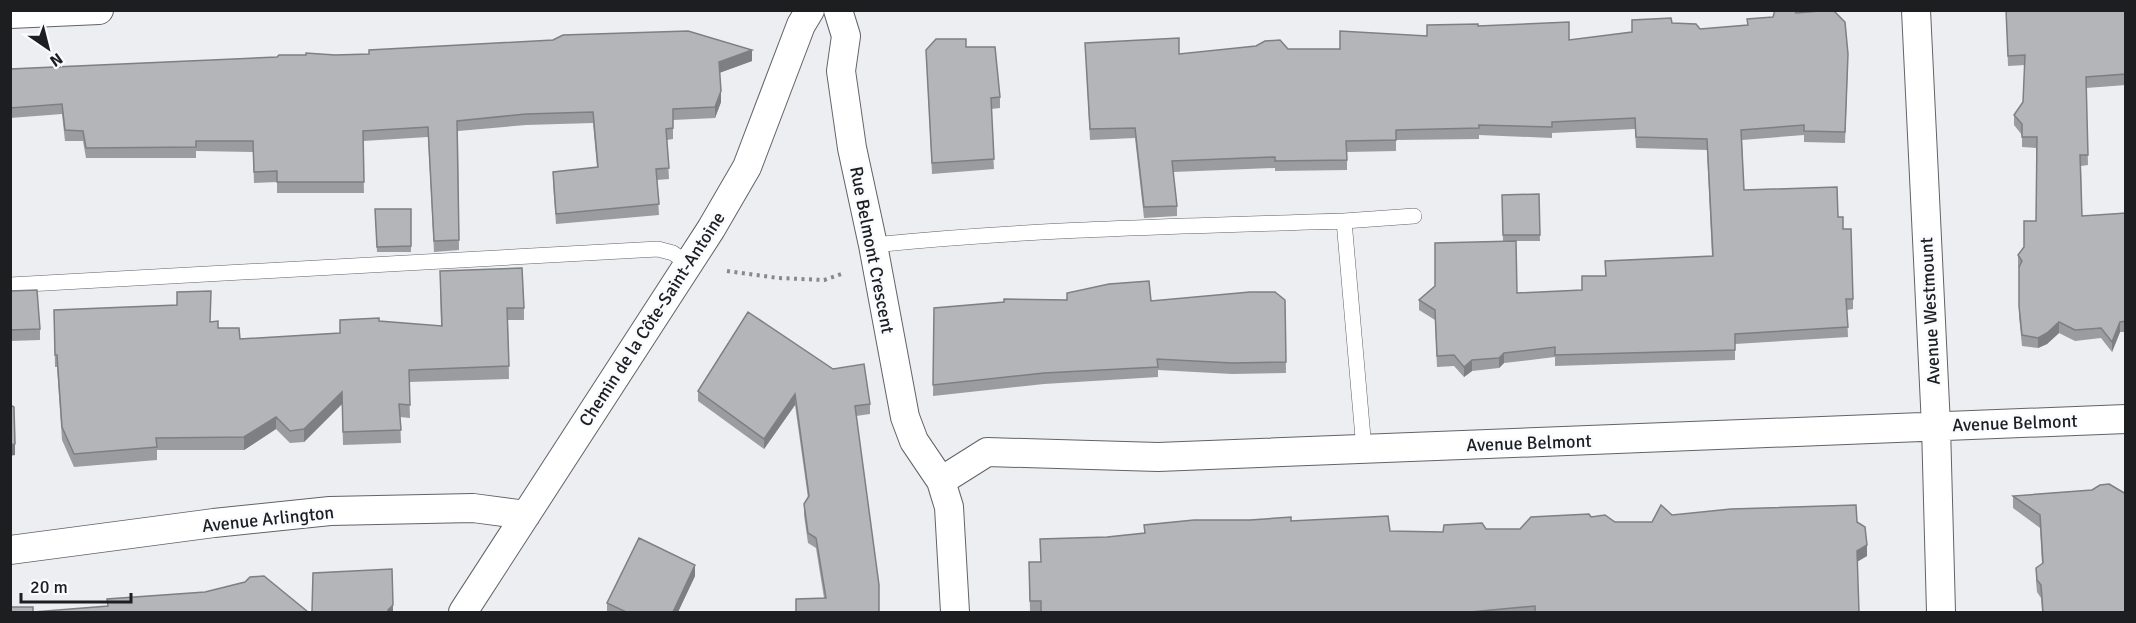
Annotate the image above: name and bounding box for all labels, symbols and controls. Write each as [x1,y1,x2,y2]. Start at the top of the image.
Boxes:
north arrow [18,18,78,78]
text: N [46,48,66,71]
street label: Rue Belmont Crescent [845,165,899,335]
street label: Chemin de la Côte-Saint-Antoine [574,208,730,430]
street label: Avenue Westmount [1915,237,1945,385]
street label: Avenue Belmont [1952,410,2078,436]
street label: Avenue Belmont [1466,430,1592,456]
street label: Avenue Arlington [201,501,335,537]
scale bar [21,566,130,604]
text: 20 m [30,576,68,598]

